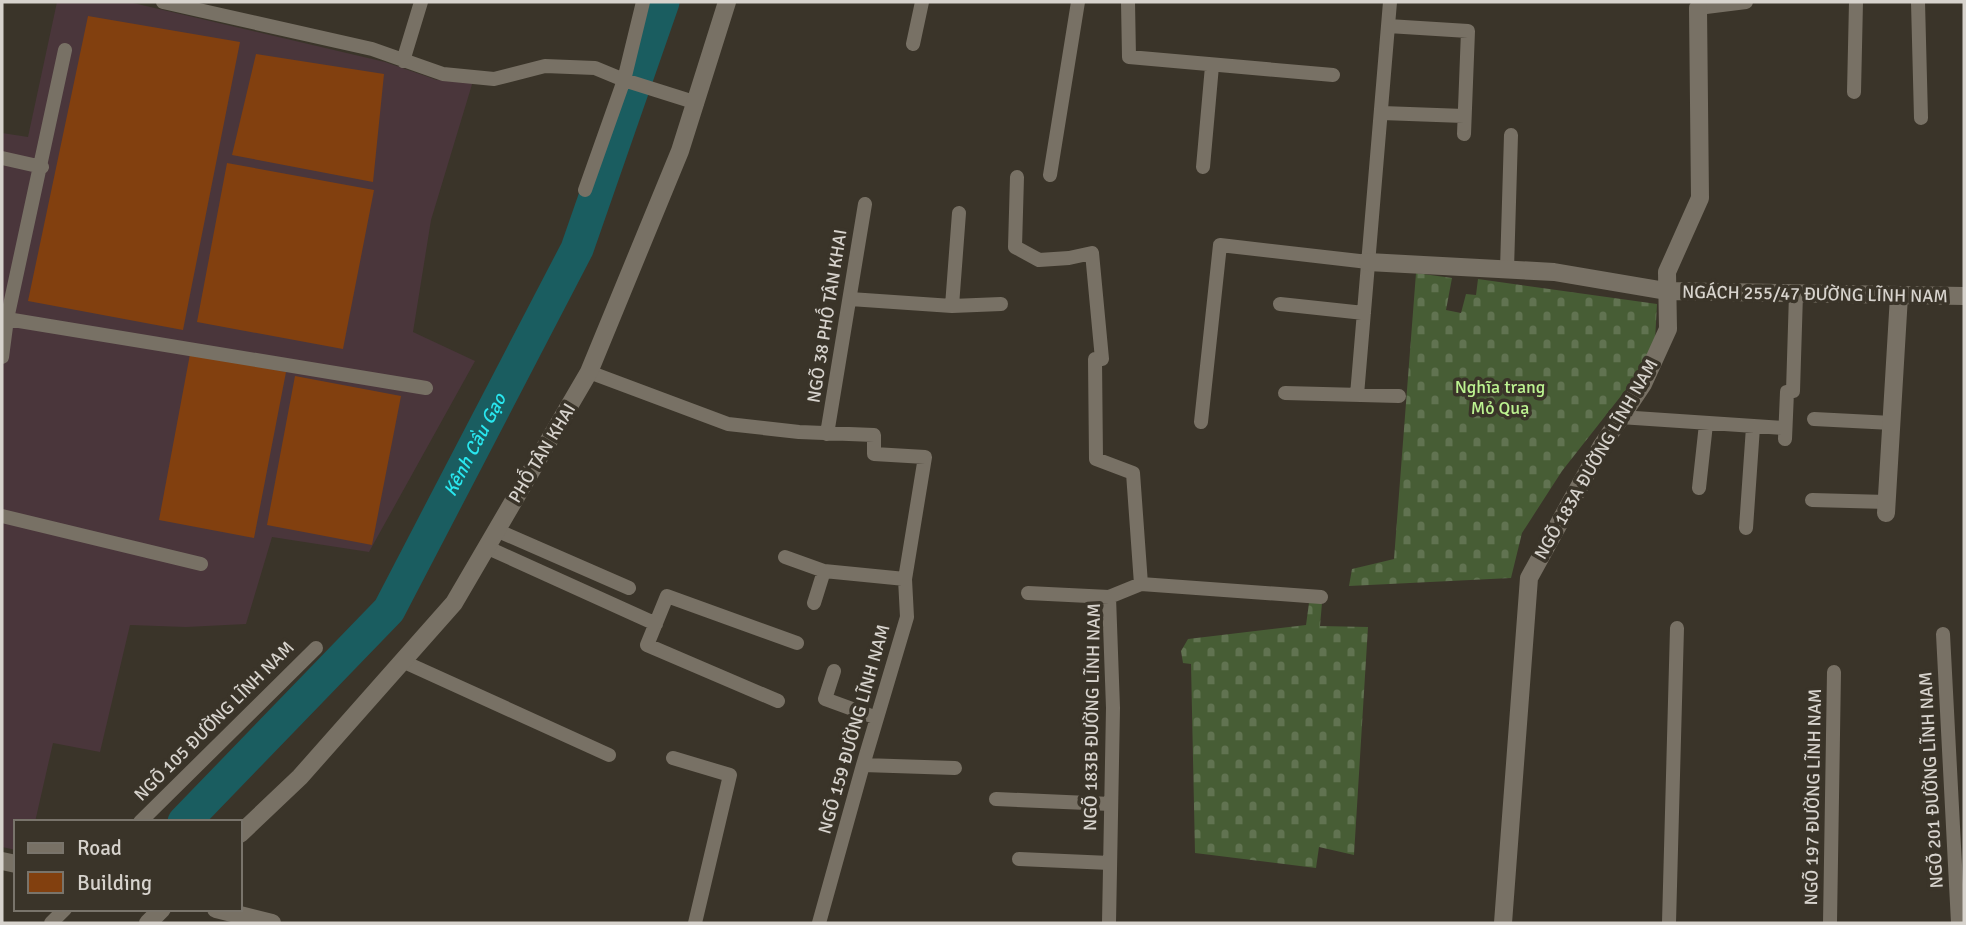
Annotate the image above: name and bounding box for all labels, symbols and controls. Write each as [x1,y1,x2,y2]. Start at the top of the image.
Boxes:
street label: NGÕ 38 PHỐ TÂN KHAI [799,227,852,404]
street label: NGÁCH 255/47 ĐƯỜNG LĨNH NAM [1682,281,1948,307]
street label: NGÕ 183A ĐƯỜNG LĨNH NAM [1529,355,1663,563]
park label: Nghĩa trang Mỏ Quạ [1455,376,1545,419]
water label: Kênh Cầu Gạo [438,388,512,500]
street label: PHỐ TÂN KHAI [501,398,580,507]
street label: NGÕ 183B ĐƯỜNG LĨNH NAM [1079,603,1105,831]
street label: NGÕ 159 ĐƯỜNG LĨNH NAM [814,622,894,836]
street label: NGÕ 105 ĐƯỜNG LĨNH NAM [130,637,298,805]
street label: NGÕ 201 ĐƯỜNG LĨNH NAM [1914,671,1948,889]
street label: NGÕ 197 ĐƯỜNG LĨNH NAM [1800,688,1826,906]
legend [14,820,242,911]
text: Road [77,835,122,861]
text: Building [77,870,152,896]

